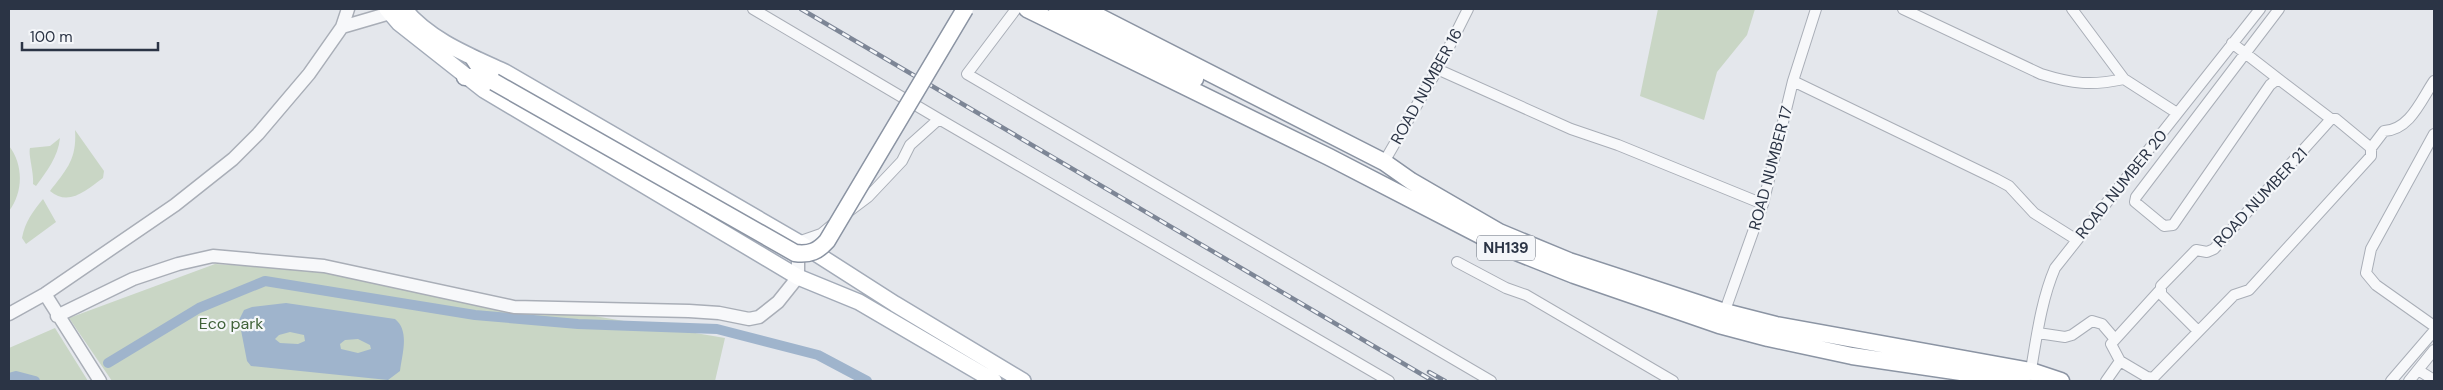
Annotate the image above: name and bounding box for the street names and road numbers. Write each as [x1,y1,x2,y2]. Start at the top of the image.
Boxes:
street label: ROAD NUMBER 16 [1386,25,1467,148]
street label: ROAD NUMBER 17 [1744,104,1797,233]
street label: ROAD NUMBER 20 [2071,125,2172,243]
street label: ROAD NUMBER 21 [2209,143,2312,252]
road number: NH139 [1477,236,1535,260]

